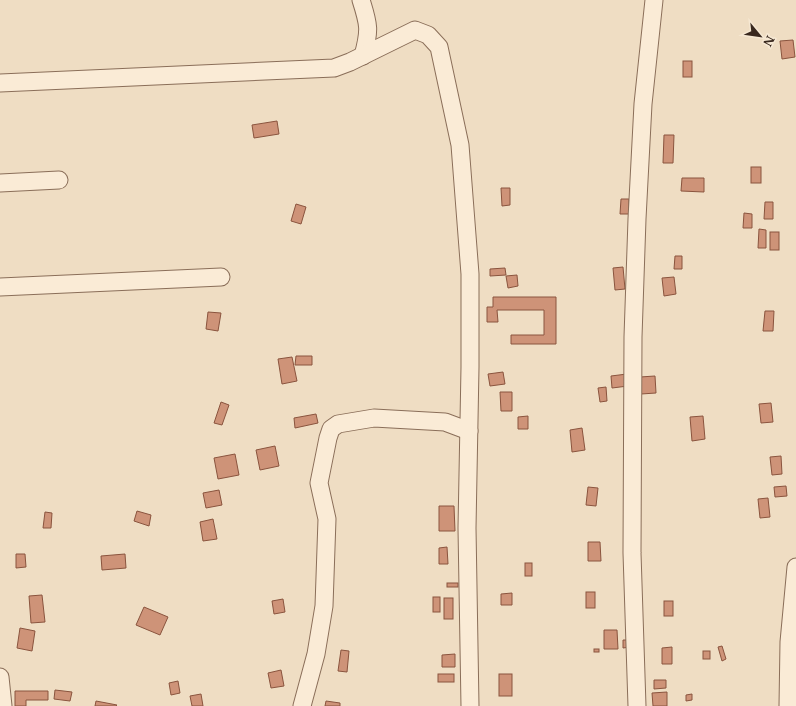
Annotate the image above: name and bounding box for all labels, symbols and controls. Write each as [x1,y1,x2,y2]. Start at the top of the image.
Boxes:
north arrow [740,16,780,56]
text: N [760,33,777,49]

